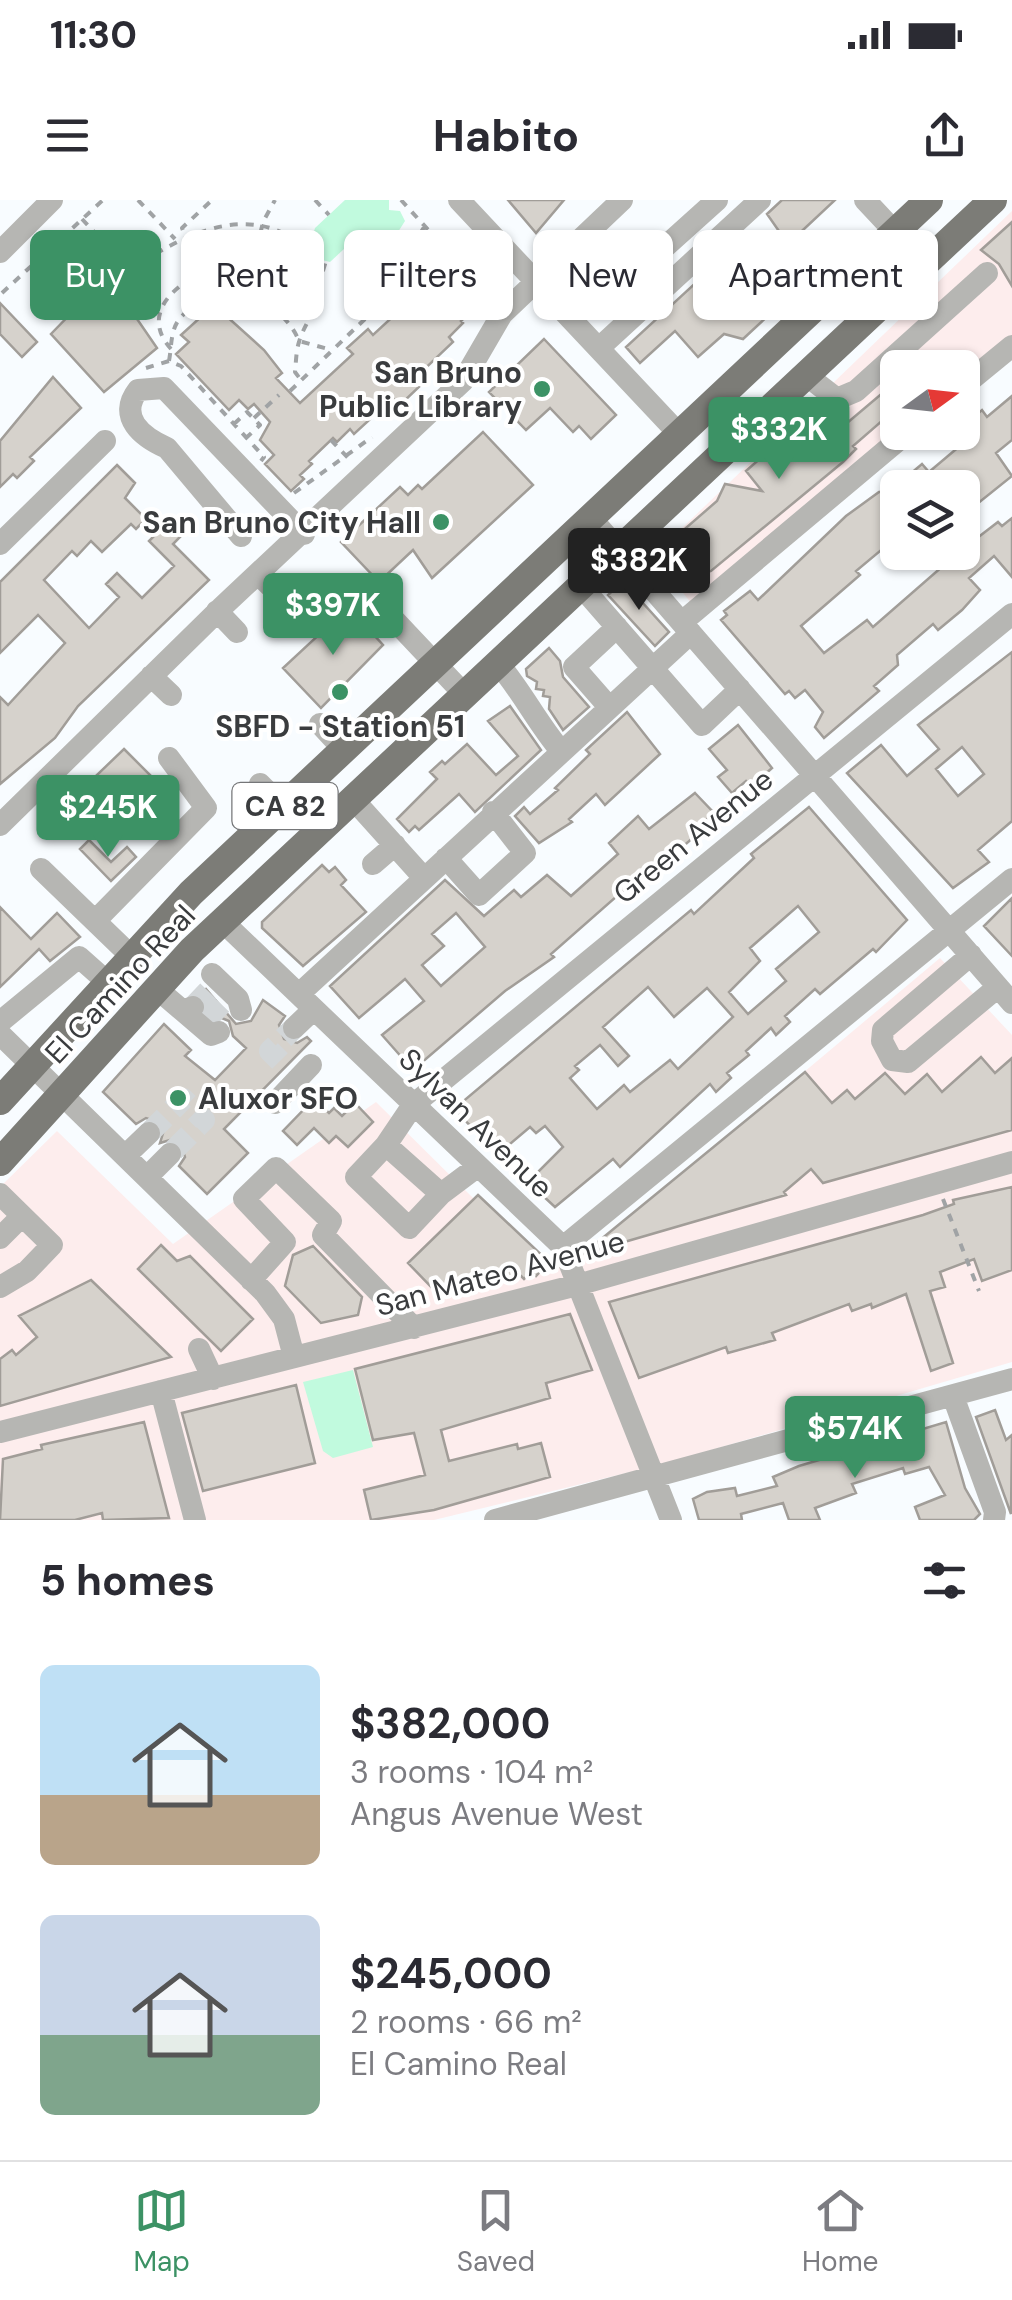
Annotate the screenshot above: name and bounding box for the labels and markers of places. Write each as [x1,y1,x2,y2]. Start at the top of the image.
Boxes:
place label: San Bruno Public Library [319,353,522,426]
marker: San Bruno Public Library [531,378,553,400]
pin: $332K [709,397,849,482]
place label: San Bruno City Hall [142,503,421,542]
marker: San Bruno City Hall [430,511,452,533]
pin: $382K [569,528,709,613]
pin: $397K [263,573,403,658]
marker: SBFD - Station 51 [329,681,351,703]
place label: SBFD - Station 51 [215,707,465,746]
pin: $245K [38,775,178,860]
place label: Aluxor SFO [198,1079,358,1118]
marker: Aluxor SFO [167,1087,189,1109]
pin: $574K [785,1396,925,1481]

